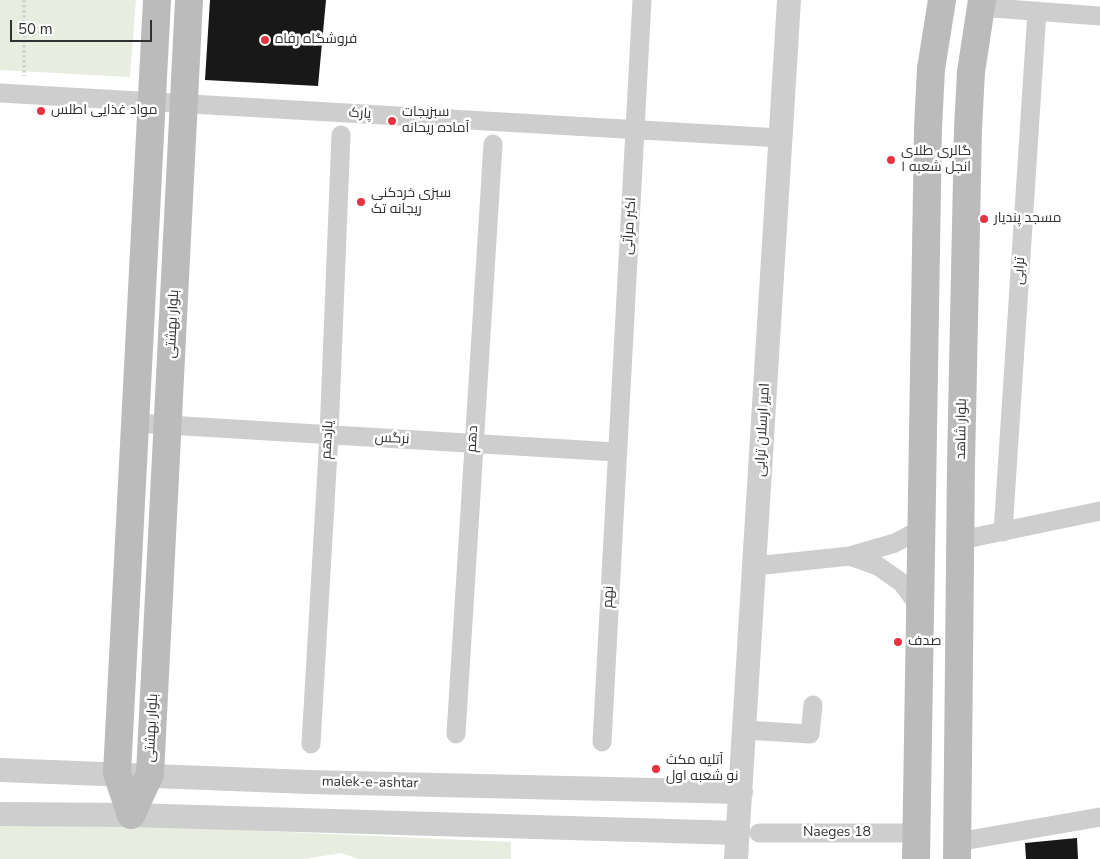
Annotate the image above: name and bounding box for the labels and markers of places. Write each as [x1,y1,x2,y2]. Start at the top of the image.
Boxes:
place label: فروشگاه رفاه [275,32,357,48]
marker: فروشگاه رفاه [259,34,271,46]
place label: مواد غذایی اطلس [51,103,157,119]
marker: مواد غذایی اطلس [35,105,47,117]
place label: سبزیجات آماده ریحانه [402,105,469,138]
marker: سبزیجات آماده ریحانه [386,115,398,127]
place label: گالری طلای انجل شعبه ۱ [901,144,971,176]
marker: گالری طلای انجل شعبه ۱ [885,154,897,166]
place label: سبزی خردکنی ریجانه تک [371,186,451,218]
marker: سبزی خردکنی ریجانه تک [355,196,367,208]
place label: مسجد پندیار [994,211,1061,227]
marker: مسجد پندیار [978,213,990,225]
place label: صدف [908,634,941,650]
marker: صدف [892,636,904,648]
place label: آتلیه مکث نو شعبه اول [666,753,738,786]
marker: آتلیه مکث نو شعبه اول [650,763,662,775]

